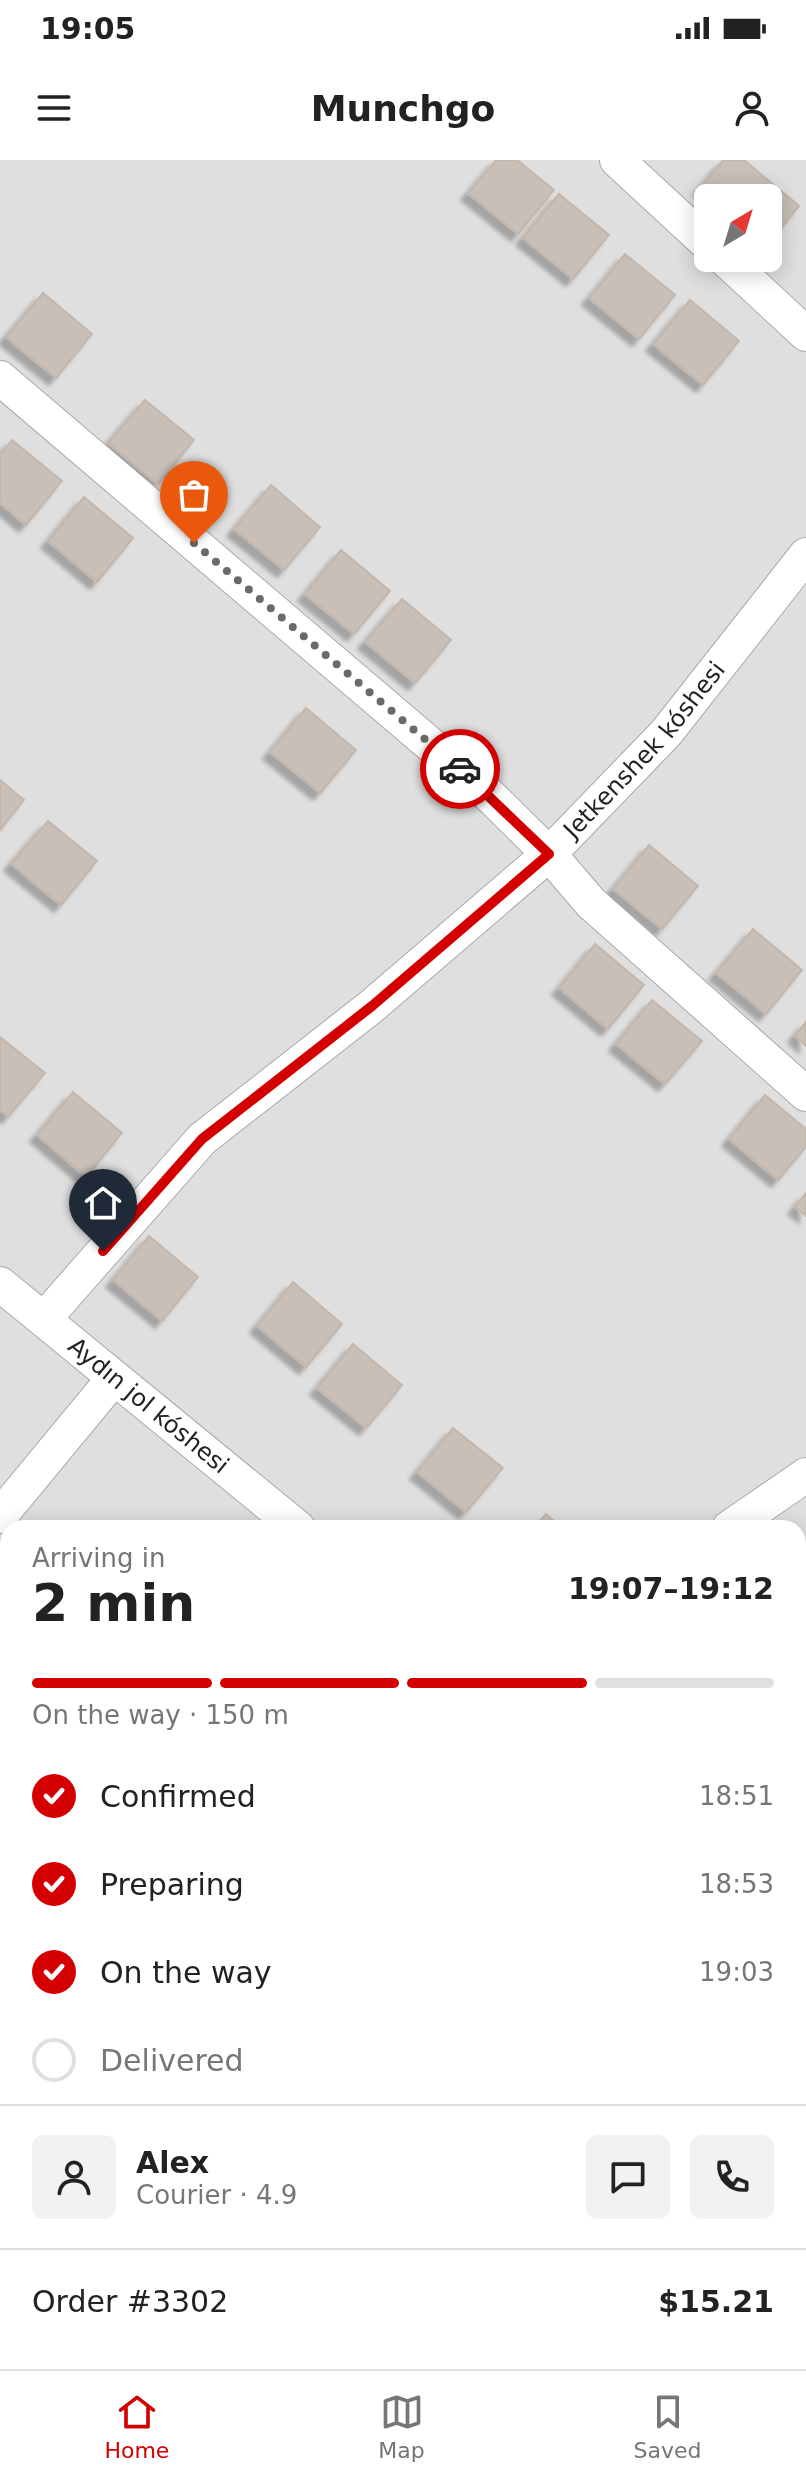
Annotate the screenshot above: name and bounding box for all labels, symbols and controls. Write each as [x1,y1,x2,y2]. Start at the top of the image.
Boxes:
text: 19:05 [40,11,136,46]
icon: menu [32,86,76,130]
icon: person [730,86,774,130]
text: Munchgo [311,88,495,129]
north arrow [694,184,782,272]
map controls [694,184,782,272]
pin [160,461,228,543]
icon: bag [172,473,216,517]
street label: Jetkenshek kóshesi [557,656,731,845]
courier [420,729,500,809]
icon: car [438,747,482,791]
pin [69,1169,137,1251]
icon: home [81,1181,125,1225]
street label: Aydın jol kóshesi [63,1332,234,1479]
text: Arriving in [32,1543,166,1573]
text: 19:07–19:12 [568,1571,774,1606]
text: 2 min [32,1573,195,1633]
text: On the way · 150 m [32,1700,289,1730]
icon: check [32,1774,76,1818]
text: Confirmed [100,1779,256,1814]
text: 18:51 [699,1781,774,1811]
icon: check [32,1862,76,1906]
text: Preparing [100,1867,244,1902]
text: 18:53 [699,1869,774,1899]
icon: check [32,1950,76,1994]
text: On the way [100,1955,272,1990]
text: 19:03 [699,1957,774,1987]
text: Delivered [100,2043,244,2078]
button: person [32,2135,116,2219]
button: chat [586,2135,670,2219]
button: phone [690,2135,774,2219]
text: Alex [136,2145,209,2180]
text: Courier · 4.9 [136,2180,297,2210]
text: Order #3302 [32,2284,228,2319]
text: $15.21 [658,2284,774,2319]
tab: Home [104,2390,169,2463]
tab: Map [378,2390,425,2463]
tab: Saved [634,2390,702,2463]

